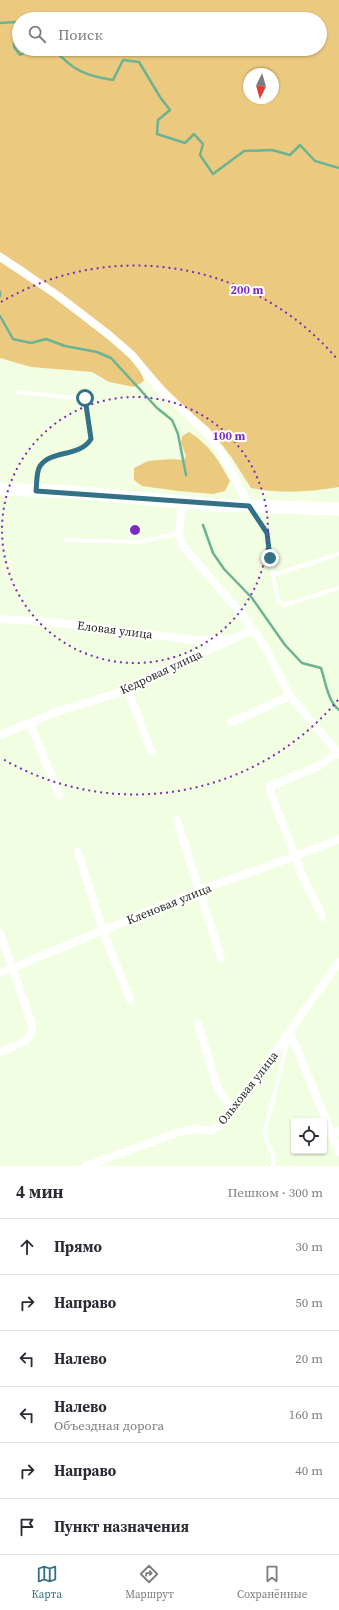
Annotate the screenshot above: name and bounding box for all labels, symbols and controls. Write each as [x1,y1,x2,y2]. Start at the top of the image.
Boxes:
search box [12,12,327,56]
icon: search [26,23,48,45]
text: Поиск [58,24,103,45]
north arrow [243,68,279,104]
text: 200 m [231,282,264,298]
route start [76,389,94,407]
text: 100 m [213,428,246,444]
centre of rings [128,523,142,537]
route end [261,549,279,567]
street label: Еловая улица [76,617,155,643]
street label: Кедровая улица [117,646,205,698]
street label: Кленовая улица [124,879,215,928]
street label: Ольховая улица [214,1047,282,1128]
map controls [291,1118,327,1154]
button: locate [291,1118,327,1154]
text: 4 мин [16,1180,64,1204]
text: Пешком · 300 m [228,1184,323,1201]
icon: ahead [16,1236,38,1258]
text: Прямо [54,1236,102,1257]
text: 30 m [295,1238,323,1255]
icon: right [16,1292,38,1314]
text: Направо [54,1292,116,1313]
text: 50 m [295,1294,323,1311]
icon: left [16,1348,38,1370]
text: Налево [54,1348,107,1369]
text: 20 m [295,1350,323,1367]
text: Налево [54,1396,107,1417]
icon: left [16,1404,38,1426]
text: 160 m [289,1406,323,1423]
text: Объездная дорога [54,1417,164,1434]
icon: right [16,1460,38,1482]
text: Направо [54,1460,116,1481]
text: 40 m [295,1462,323,1479]
icon: arrive [16,1516,38,1538]
text: Пункт назначения [54,1516,189,1537]
tab: Карта [32,1563,62,1602]
tab: Маршрут [125,1563,174,1602]
tab: Сохранённые [237,1563,307,1602]

